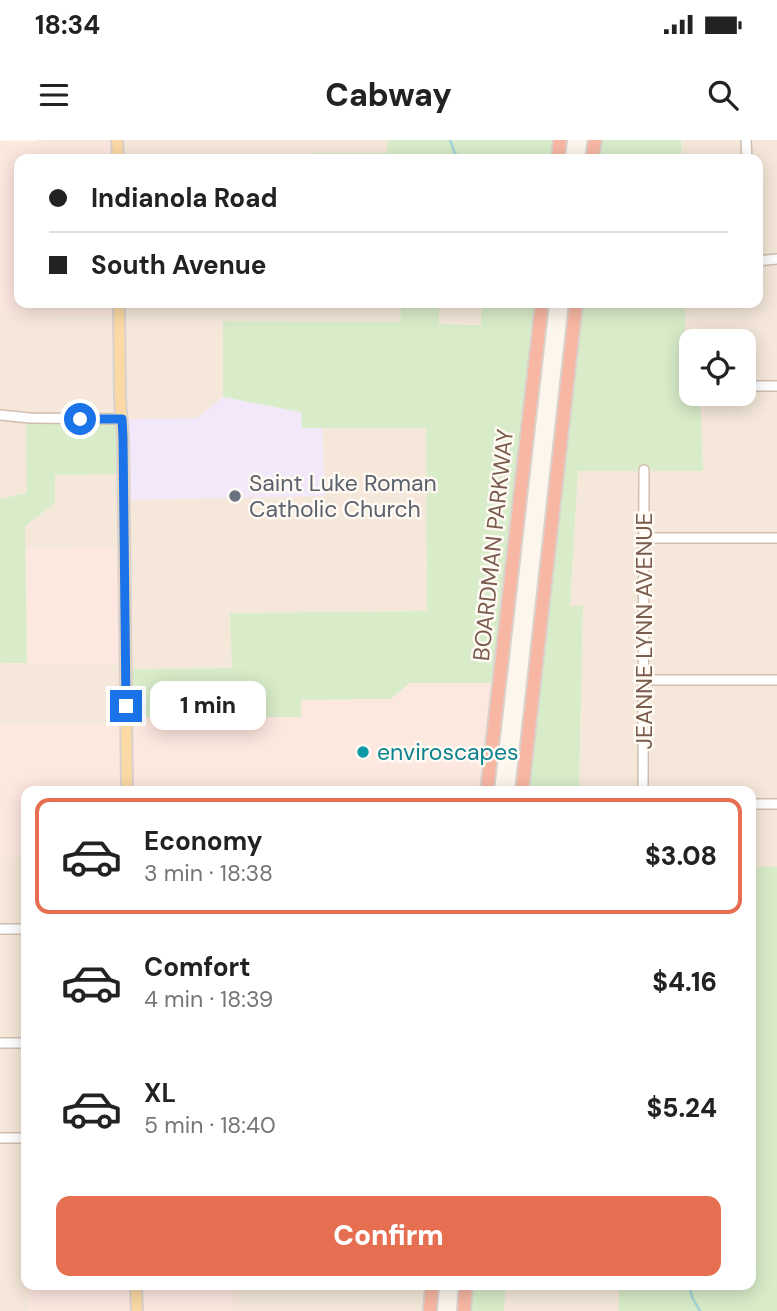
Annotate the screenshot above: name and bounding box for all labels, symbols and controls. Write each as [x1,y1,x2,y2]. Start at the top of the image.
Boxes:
text: 18:34 [35,8,100,42]
text: Cabway [325,74,452,116]
icon: menu [35,76,73,114]
icon: search [704,76,742,114]
text: Indianola Road [91,181,277,215]
text: South Avenue [91,248,266,282]
map controls [679,329,756,406]
button: locate [679,329,756,406]
route start [64,403,96,435]
street label: BOARDMAN PARKWAY [466,427,520,663]
place label: Saint Luke Roman Catholic Church [249,468,437,524]
marker: Saint Luke Roman Catholic Church [227,488,243,504]
street label: JEANNE LYNN AVENUE [629,512,659,750]
callout: 1 min [150,682,266,730]
route end [110,690,142,722]
text: 1 min [180,690,236,720]
place label: enviroscapes [377,737,519,767]
marker: enviroscapes [355,744,371,760]
text: Economy [144,824,262,858]
icon: car [60,825,123,888]
text: $3.08 [645,839,717,873]
text: 3 min · 18:38 [144,858,273,888]
text: Comfort [144,950,250,984]
icon: car [60,951,123,1014]
text: $4.16 [652,965,717,999]
text: 4 min · 18:39 [144,984,273,1014]
text: XL [144,1076,176,1110]
icon: car [60,1077,123,1140]
text: $5.24 [646,1091,717,1125]
text: 5 min · 18:40 [144,1110,276,1140]
button: Confirm [56,1196,721,1276]

